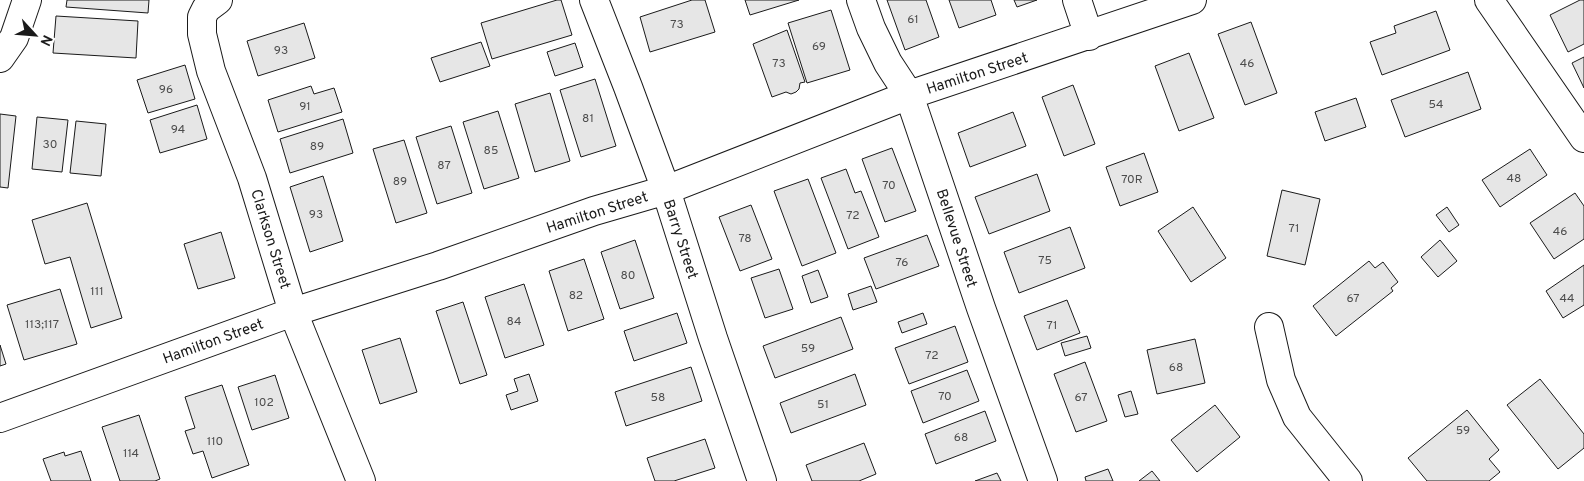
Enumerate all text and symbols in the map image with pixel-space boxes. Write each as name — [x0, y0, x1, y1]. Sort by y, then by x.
north arrow — [10, 10, 60, 60]
house number: 61 — [907, 12, 919, 28]
house number: 73 — [670, 17, 684, 33]
text: N — [35, 32, 55, 48]
house number: 69 — [812, 39, 826, 55]
house number: 93 — [274, 43, 288, 59]
street label: Hamilton Street — [924, 49, 1031, 100]
house number: 73 — [772, 56, 786, 72]
house number: 46 — [1240, 56, 1254, 72]
house number: 96 — [159, 82, 173, 98]
house number: 54 — [1428, 97, 1444, 113]
house number: 91 — [299, 99, 311, 115]
house number: 81 — [582, 111, 594, 127]
house number: 94 — [171, 122, 185, 138]
house number: 30 — [43, 137, 57, 153]
house number: 89 — [310, 139, 324, 155]
house number: 85 — [484, 143, 498, 159]
house number: 87 — [437, 158, 451, 174]
house number: 48 — [1507, 171, 1521, 187]
house number: 70R — [1121, 172, 1143, 188]
house number: 89 — [393, 174, 407, 190]
house number: 70 — [882, 178, 896, 194]
street label: Clarkson Street — [245, 187, 294, 292]
street label: Bellevue Street — [931, 187, 980, 290]
street label: Hamilton Street — [544, 188, 651, 239]
street label: Barry Street — [658, 197, 701, 282]
house number: 93 — [309, 207, 323, 223]
house number: 72 — [846, 208, 860, 224]
house number: 71 — [1289, 221, 1299, 237]
house number: 46 — [1553, 224, 1567, 240]
house number: 78 — [738, 231, 752, 247]
house number: 75 — [1038, 253, 1052, 269]
house number: 76 — [896, 255, 908, 271]
house number: 80 — [621, 268, 635, 284]
house number: 111 — [90, 284, 104, 300]
house number: 82 — [569, 288, 583, 304]
house number: 67 — [1346, 291, 1360, 307]
house number: 44 — [1560, 291, 1574, 307]
house number: 84 — [507, 314, 521, 330]
street label: Hamilton Street — [161, 315, 266, 369]
house number: 113;117 — [25, 317, 59, 333]
house number: 71 — [1047, 318, 1057, 334]
house number: 59 — [801, 341, 815, 357]
house number: 72 — [925, 348, 939, 364]
house number: 68 — [1169, 360, 1183, 376]
house number: 70 — [938, 389, 952, 405]
house number: 58 — [651, 390, 665, 406]
house number: 67 — [1074, 390, 1088, 406]
house number: 102 — [254, 395, 274, 411]
house number: 51 — [817, 397, 829, 413]
house number: 59 — [1456, 423, 1470, 439]
house number: 68 — [954, 430, 968, 446]
house number: 110 — [207, 434, 223, 450]
house number: 114 — [123, 446, 139, 462]

